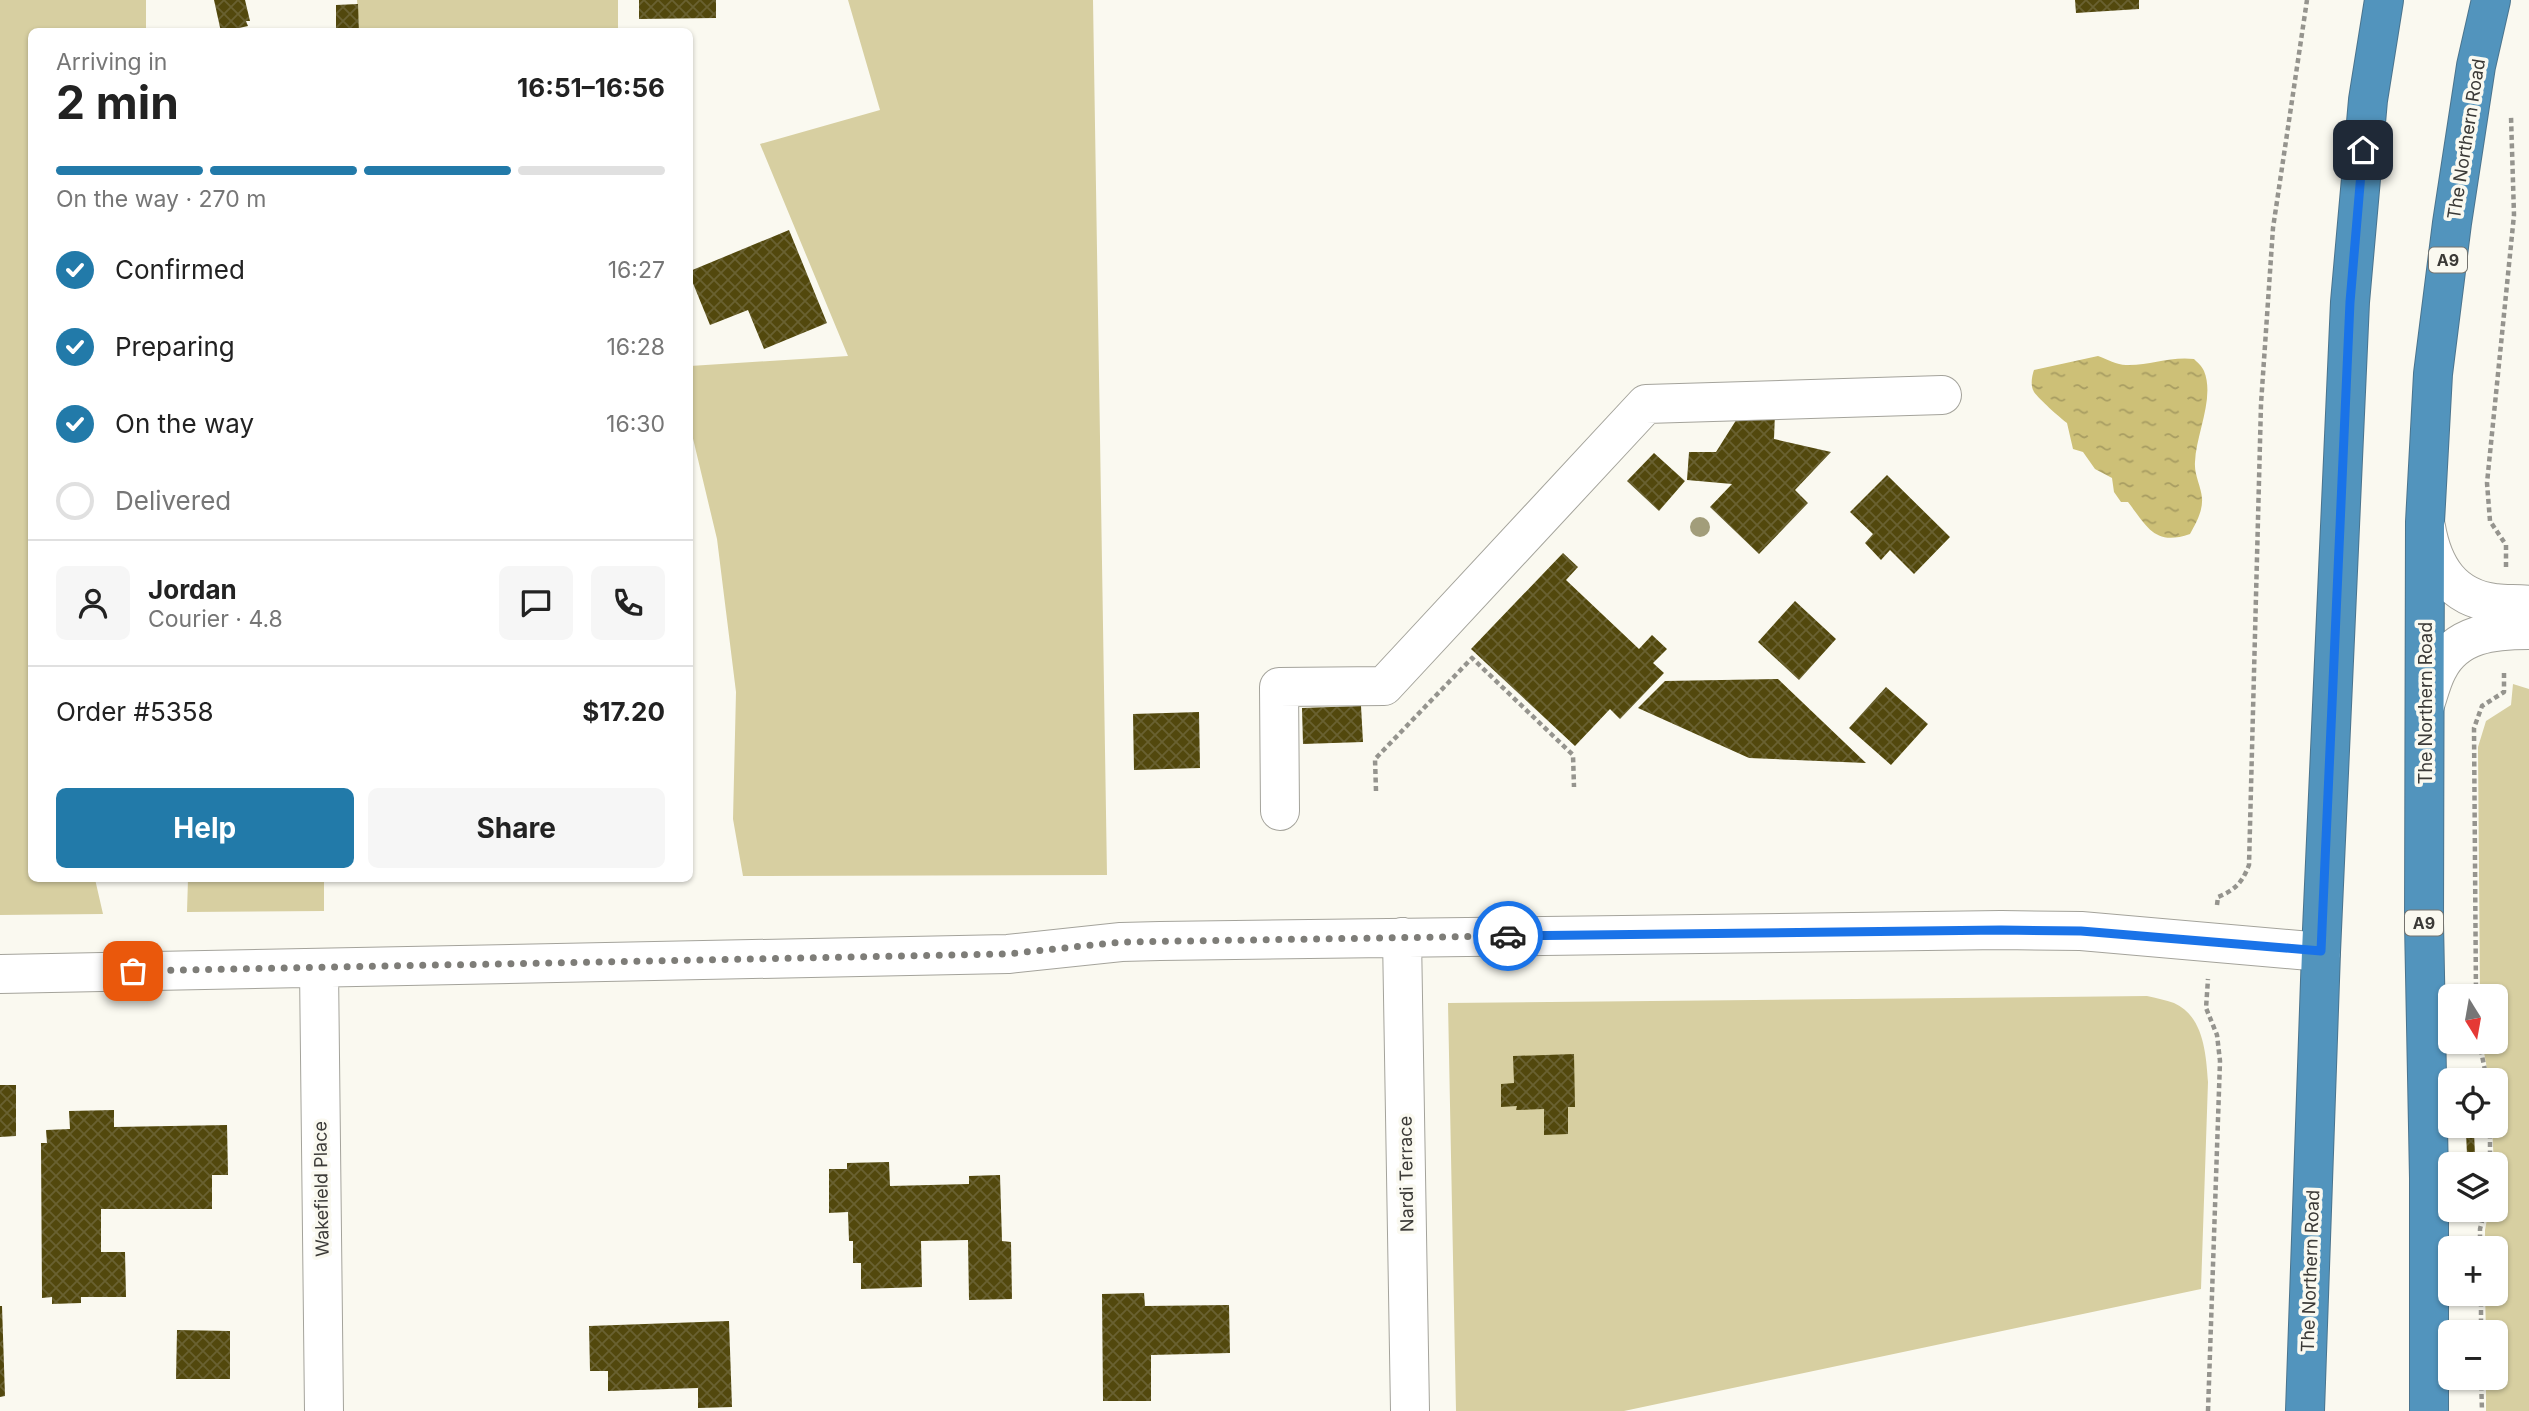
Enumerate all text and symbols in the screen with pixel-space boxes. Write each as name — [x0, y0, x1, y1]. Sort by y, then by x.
text: Arriving in — [56, 48, 167, 76]
street label: The Northern Road — [2443, 57, 2489, 221]
text: 16:51–16:56 — [517, 72, 665, 103]
text: 2 min — [56, 74, 179, 130]
pin — [2333, 120, 2393, 180]
icon: home — [2344, 131, 2382, 169]
text: On the way · 270 m — [56, 185, 266, 213]
road number: A9 — [2429, 248, 2467, 272]
icon: check — [56, 251, 94, 289]
text: Confirmed — [115, 254, 245, 285]
text: 16:27 — [608, 256, 665, 284]
icon: check — [56, 328, 94, 366]
text: Preparing — [115, 331, 235, 362]
text: 16:28 — [607, 333, 665, 361]
icon: check — [56, 405, 94, 443]
text: On the way — [115, 408, 254, 439]
text: 16:30 — [606, 410, 665, 438]
text: Delivered — [115, 485, 231, 516]
button: person — [56, 566, 130, 640]
button: chat — [499, 566, 573, 640]
button: phone — [591, 566, 665, 640]
text: Jordan — [148, 574, 237, 605]
text: Courier · 4.8 — [148, 605, 283, 633]
street label: The Northern Road — [2415, 622, 2436, 784]
text: Order #5358 — [56, 696, 214, 727]
text: $17.20 — [582, 696, 665, 727]
button: Help — [56, 788, 354, 868]
button: Share — [368, 788, 665, 868]
courier — [1473, 901, 1543, 971]
road number: A9 — [2405, 911, 2443, 936]
icon: car — [1489, 917, 1527, 955]
pin — [103, 941, 163, 1001]
icon: bag — [114, 952, 152, 990]
north arrow — [2438, 984, 2508, 1054]
map controls — [2438, 984, 2508, 1390]
button: locate — [2438, 1068, 2508, 1138]
street label: Nardi Terrace — [1394, 1116, 1418, 1232]
street label: Wakefield Place — [309, 1121, 333, 1257]
button: layers — [2438, 1152, 2508, 1222]
street label: The Northern Road — [2297, 1189, 2323, 1353]
button: + — [2438, 1236, 2508, 1306]
button: − — [2438, 1320, 2508, 1390]

